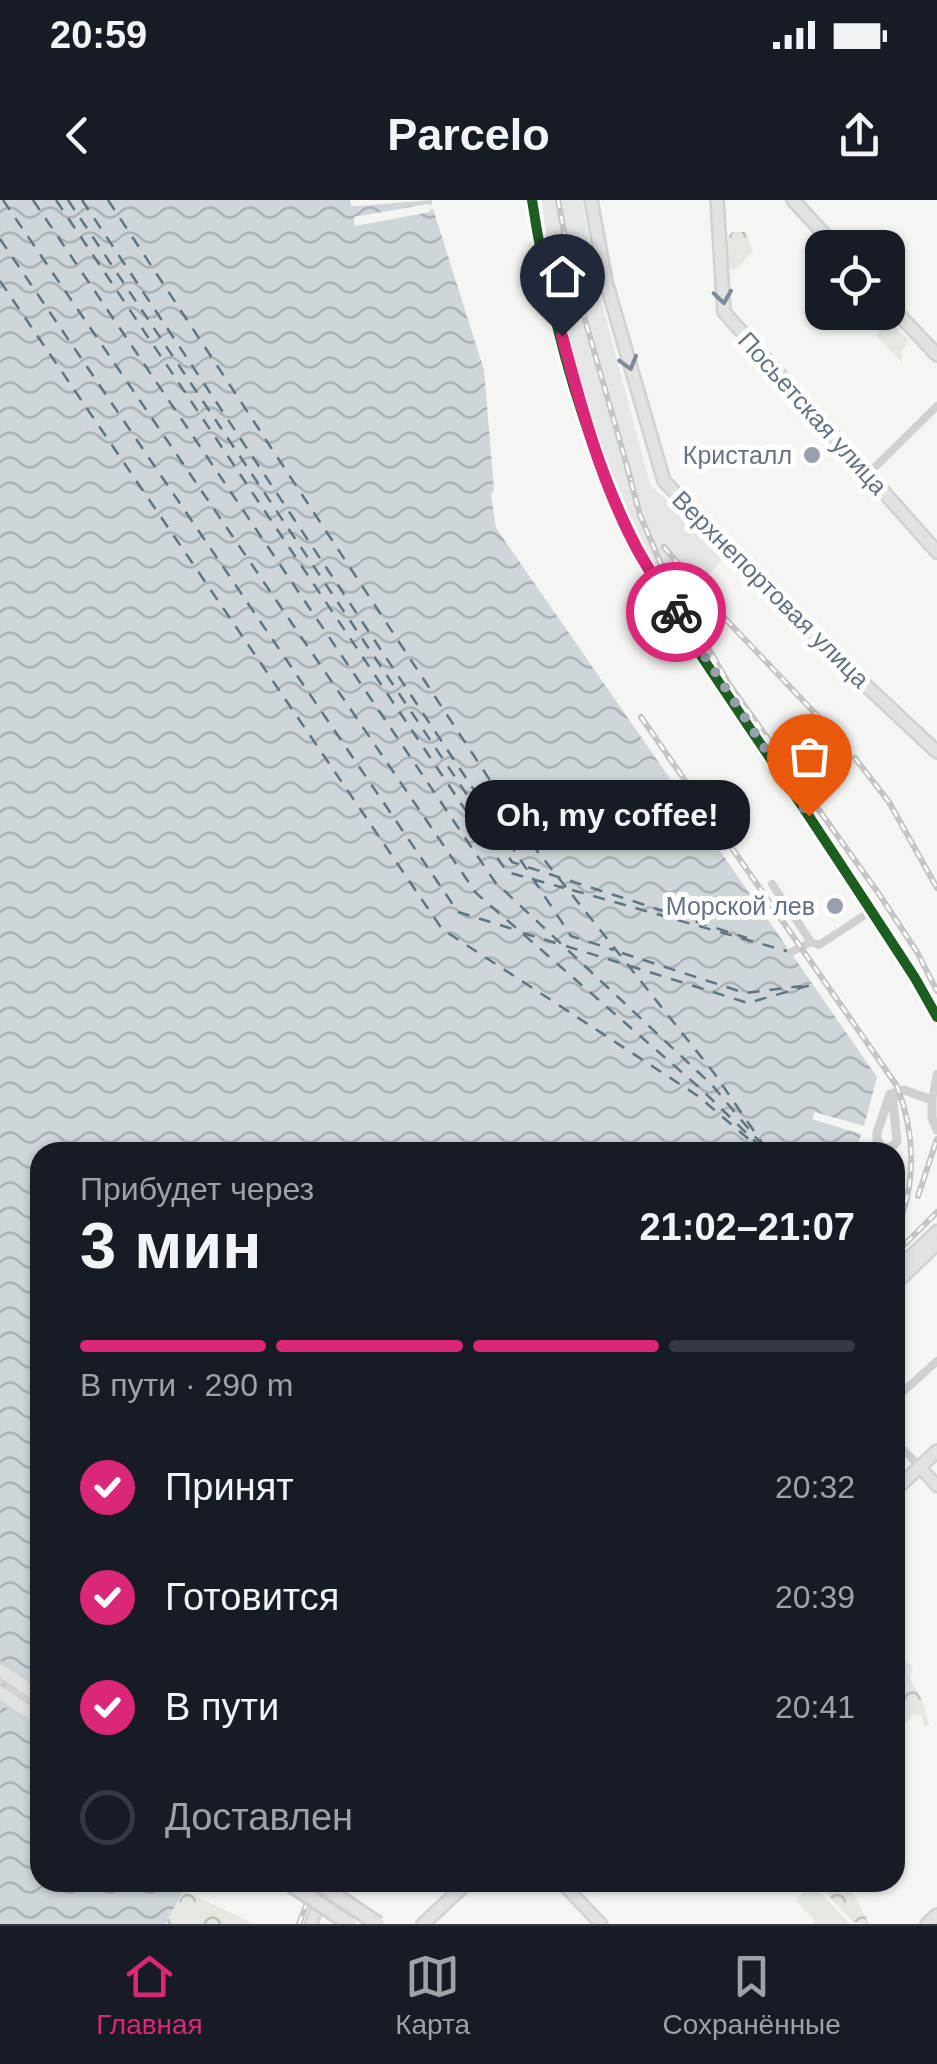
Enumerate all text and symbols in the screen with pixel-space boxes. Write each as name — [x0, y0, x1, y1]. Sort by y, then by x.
text: 20:59 — [50, 14, 147, 56]
icon: back — [50, 108, 105, 163]
icon: share — [832, 108, 887, 163]
text: Parcelo — [387, 109, 550, 160]
map controls — [805, 230, 905, 330]
button: locate — [805, 230, 905, 330]
pin — [520, 234, 605, 337]
icon: home — [535, 249, 590, 304]
one-way arrow — [712, 289, 733, 305]
street label: Посьетская улица — [733, 326, 893, 500]
one-way arrow — [617, 354, 638, 371]
place label: Кристалл — [683, 441, 792, 469]
marker: Кристалл — [801, 444, 823, 466]
street label: Верхнепортовая улица — [667, 485, 875, 693]
courier — [626, 562, 726, 662]
icon: bike — [649, 585, 704, 640]
pin — [767, 714, 852, 817]
icon: bag — [782, 729, 837, 784]
callout: Oh, my coffee! — [464, 781, 749, 851]
text: Oh, my coffee! — [496, 797, 719, 833]
place label: Морской лев — [666, 892, 815, 920]
marker: Морской лев — [824, 895, 846, 917]
text: Прибудет через — [80, 1171, 314, 1207]
text: 21:02–21:07 — [639, 1206, 855, 1248]
text: 3 мин — [80, 1209, 262, 1282]
text: В пути · 290 m — [80, 1367, 293, 1403]
icon: check — [80, 1460, 135, 1515]
text: Принят — [165, 1466, 294, 1508]
text: 20:32 — [775, 1469, 855, 1505]
icon: check — [80, 1570, 135, 1625]
text: Готовится — [165, 1576, 339, 1618]
text: 20:39 — [775, 1579, 855, 1615]
icon: check — [80, 1680, 135, 1735]
text: В пути — [165, 1686, 279, 1728]
text: 20:41 — [775, 1689, 855, 1725]
text: Доставлен — [165, 1796, 353, 1838]
tab: Главная — [96, 1949, 203, 2041]
tab: Карта — [395, 1949, 470, 2041]
tab: Сохранённые — [663, 1949, 841, 2041]

